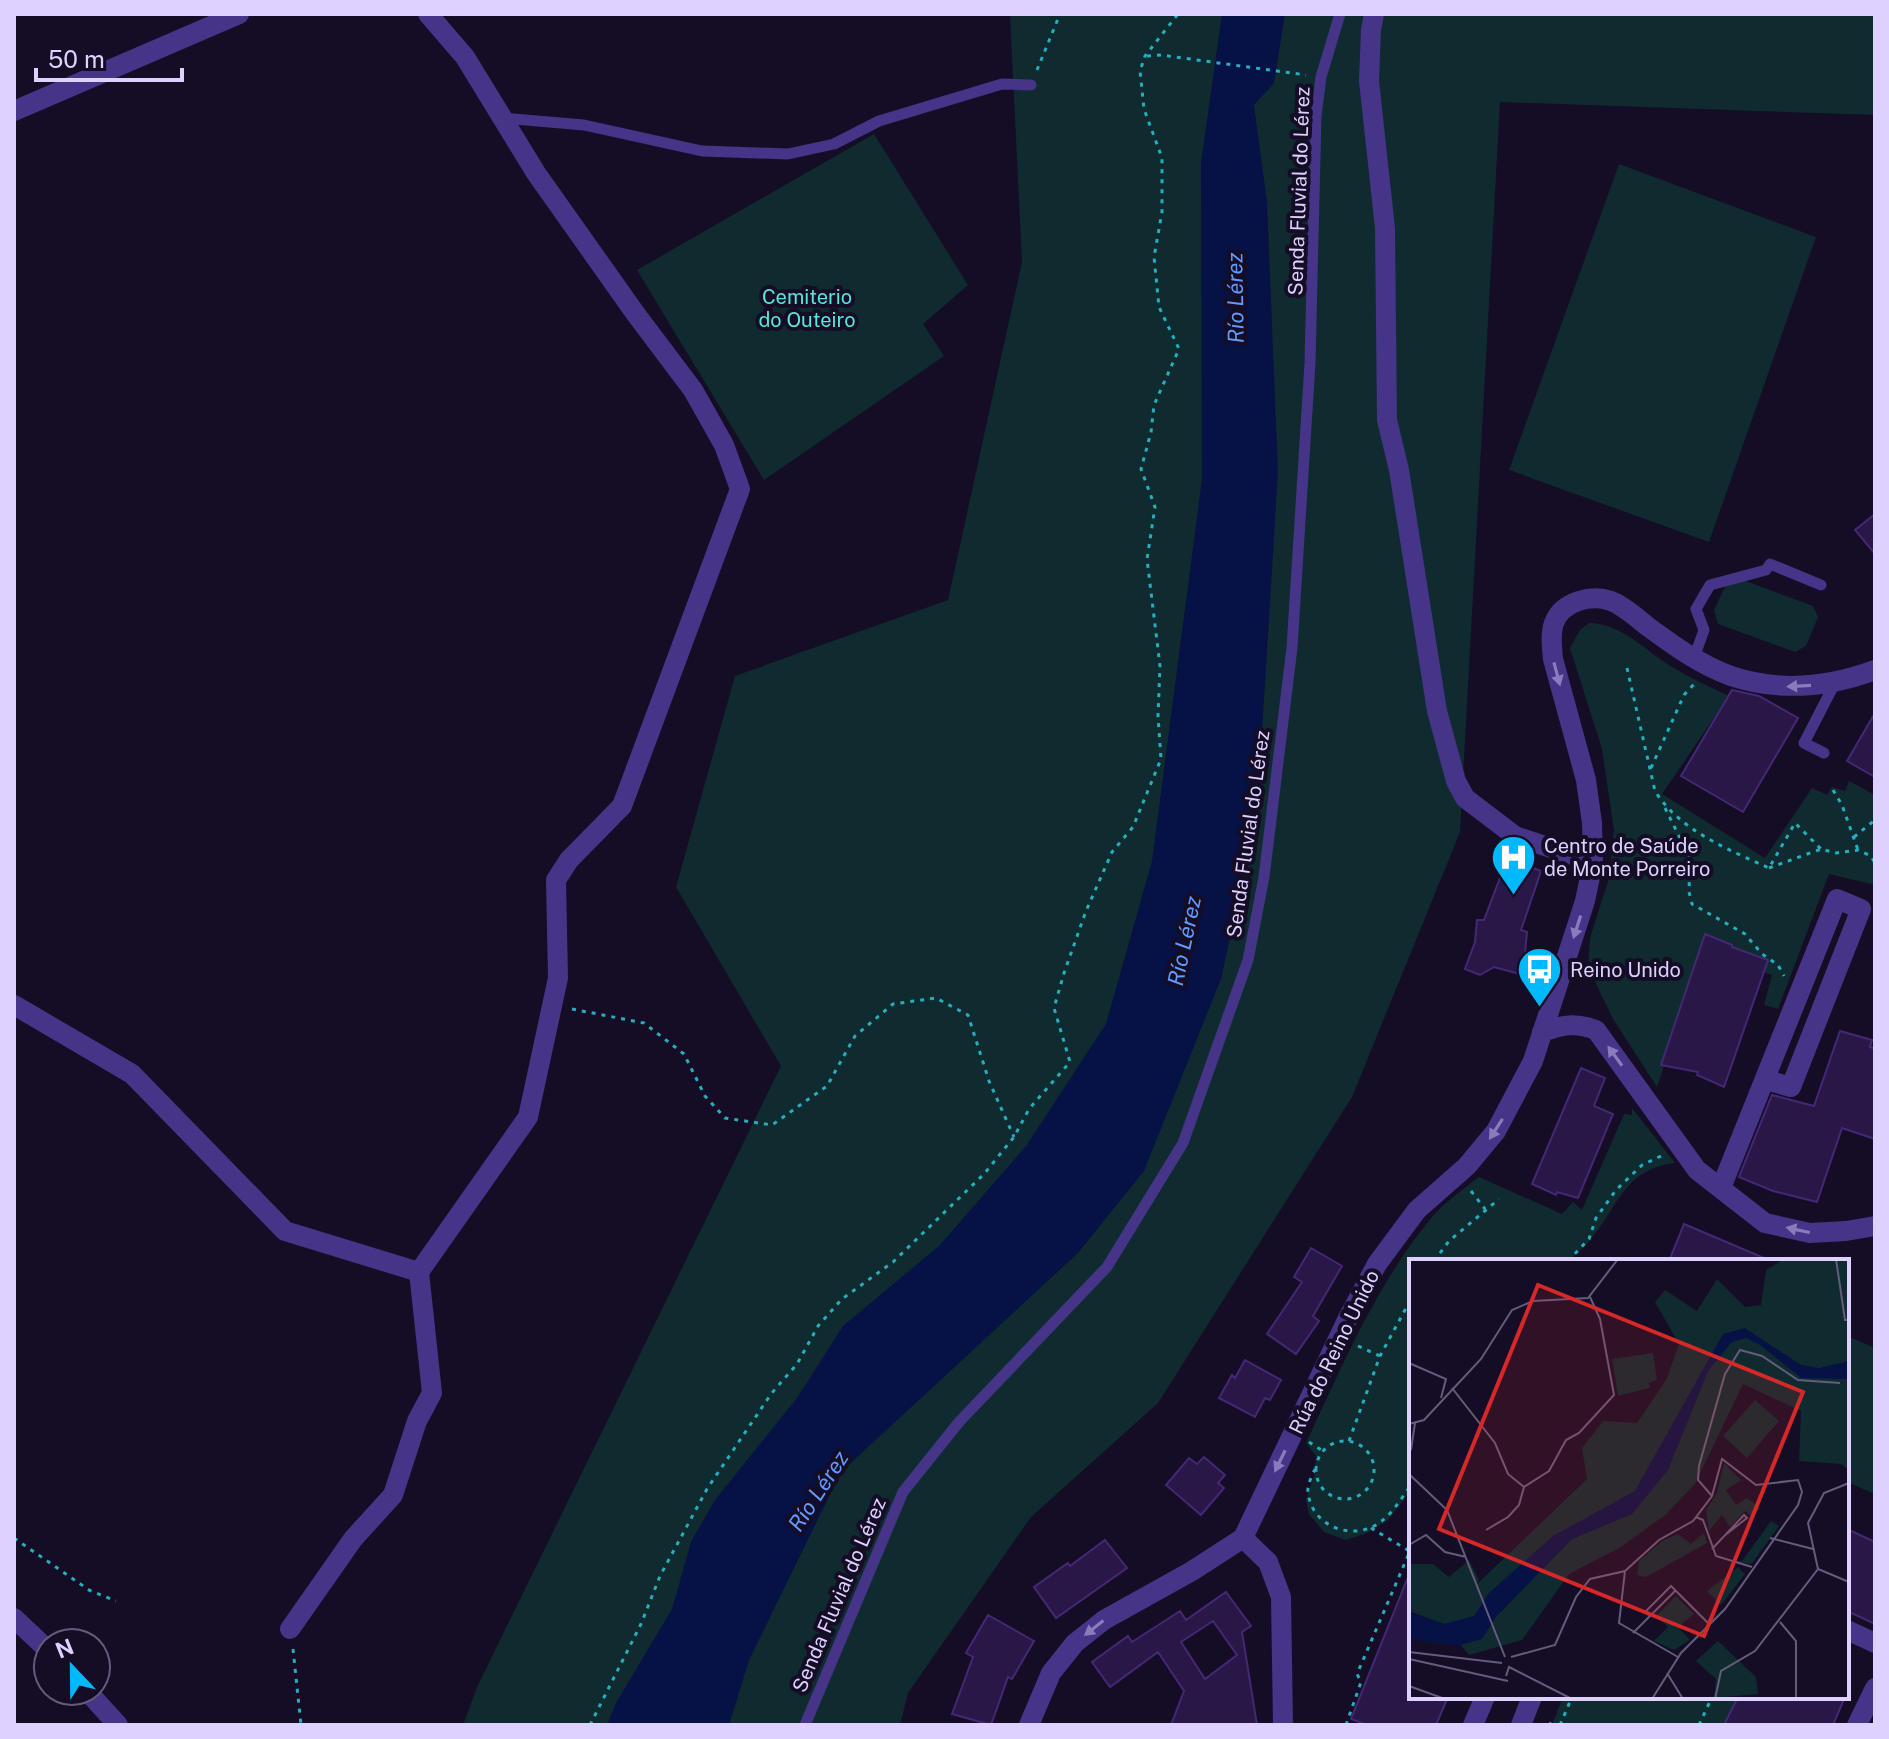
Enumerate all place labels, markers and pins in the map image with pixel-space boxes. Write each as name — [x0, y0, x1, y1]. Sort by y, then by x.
hospital icon: Centro de Saúde de Monte Porreiro — [1489, 833, 1537, 896]
place label: Centro de Saúde de Monte Porreiro — [1544, 834, 1710, 881]
bus stop icon: Reino Unido — [1515, 946, 1563, 1009]
place label: Reino Unido — [1570, 958, 1681, 982]

